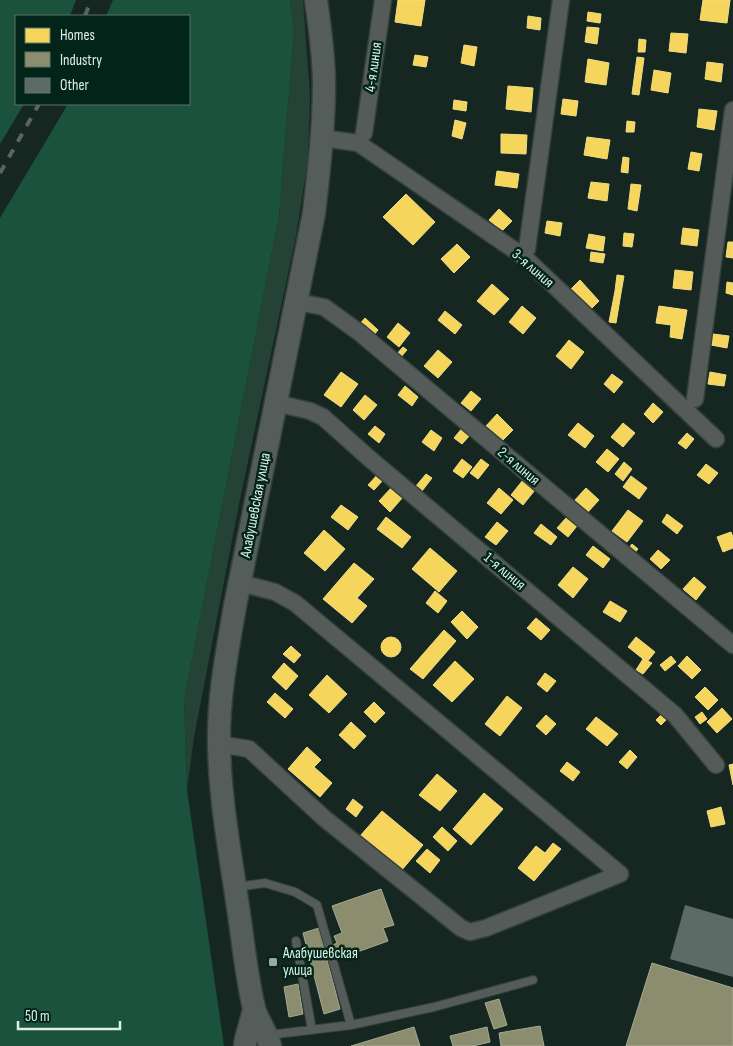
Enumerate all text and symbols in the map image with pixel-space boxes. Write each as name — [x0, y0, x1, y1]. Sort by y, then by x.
legend — [15, 15, 190, 105]
text: Homes — [60, 26, 95, 45]
street label: 4-я линия — [361, 41, 386, 93]
text: Industry — [60, 51, 102, 70]
text: Other — [60, 76, 89, 95]
street label: 3-я линия — [508, 245, 558, 292]
street label: 2-я линия — [493, 443, 544, 490]
street label: Алабушевская улица — [236, 451, 275, 560]
street label: 1-я линия — [480, 548, 530, 594]
place label: Алабушевская улица — [282, 944, 358, 980]
marker: Алабушевская улица — [267, 956, 279, 968]
scale bar — [18, 998, 120, 1030]
text: 50 m — [25, 1007, 50, 1026]

